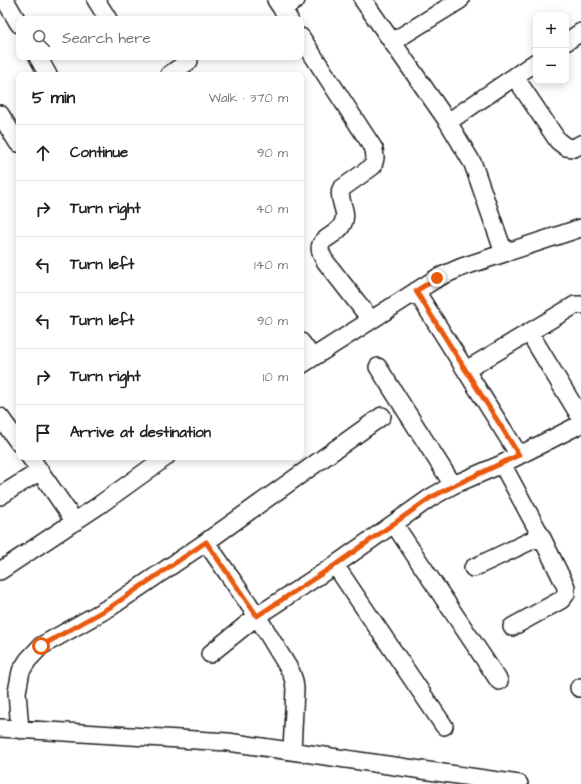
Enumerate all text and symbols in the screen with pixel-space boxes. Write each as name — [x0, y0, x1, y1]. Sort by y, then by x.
map controls — [533, 12, 569, 84]
button: + — [533, 12, 569, 48]
search box — [16, 16, 304, 60]
icon: search — [30, 27, 52, 49]
text: Search here — [62, 28, 151, 49]
button: − — [533, 48, 569, 84]
text: 5 min — [32, 86, 75, 110]
text: Walk · 370 m — [209, 89, 288, 107]
icon: ahead — [32, 142, 54, 164]
text: Continue — [70, 142, 128, 163]
text: 90 m — [257, 144, 288, 162]
icon: right — [32, 198, 54, 220]
text: Turn right — [70, 198, 141, 219]
text: 40 m — [256, 200, 288, 218]
icon: left — [32, 254, 54, 276]
text: Turn left — [70, 254, 134, 275]
text: 140 m — [254, 256, 288, 274]
route end — [428, 269, 446, 287]
icon: left — [32, 310, 54, 332]
text: Turn left — [70, 310, 134, 331]
text: 90 m — [257, 312, 288, 330]
icon: right — [32, 366, 54, 388]
text: Turn right — [70, 366, 141, 387]
text: 10 m — [263, 368, 288, 386]
icon: arrive — [32, 422, 54, 444]
text: Arrive at destination — [70, 422, 211, 443]
route start — [32, 637, 50, 655]

